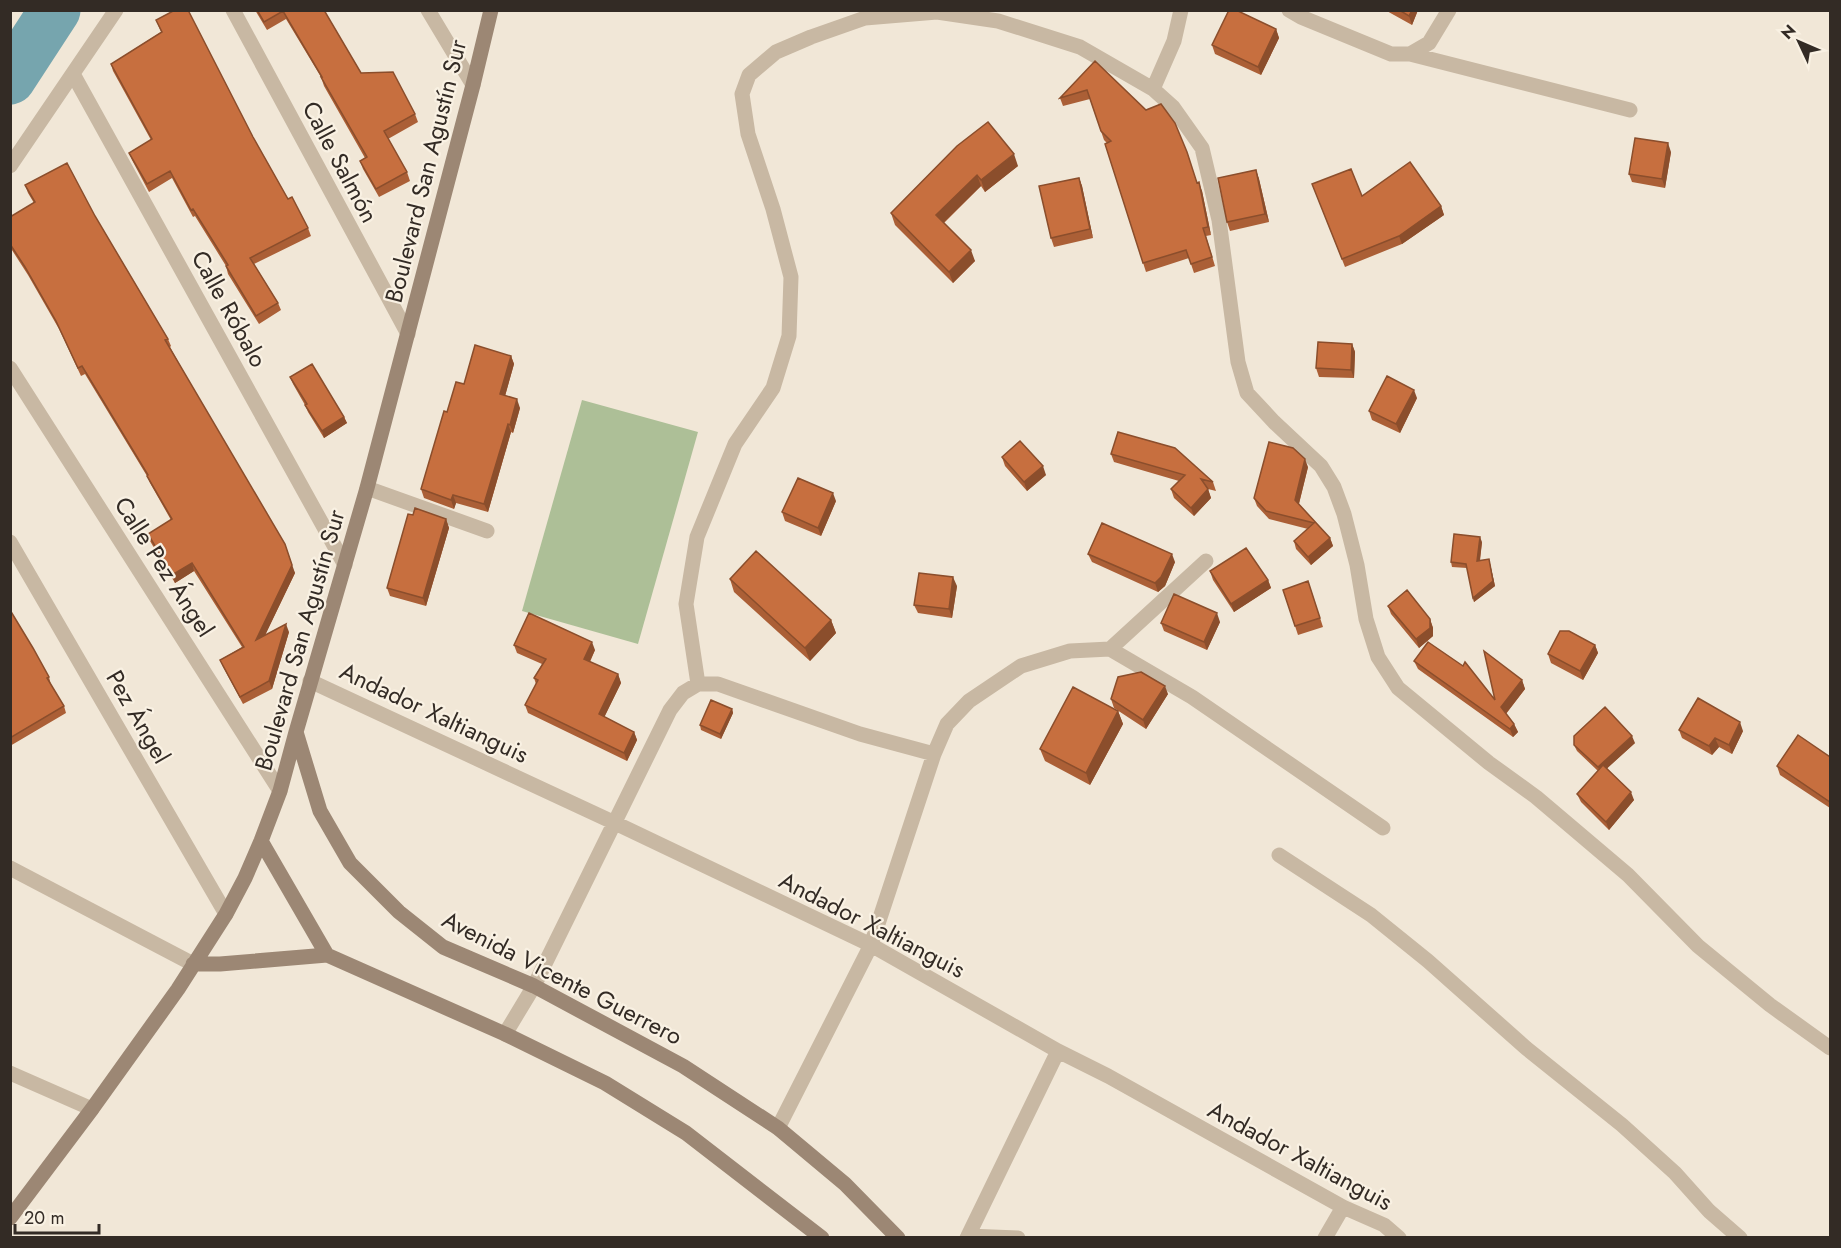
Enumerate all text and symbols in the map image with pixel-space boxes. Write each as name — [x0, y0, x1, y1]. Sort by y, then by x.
north arrow — [1769, 12, 1829, 72]
text: N — [1776, 19, 1801, 44]
street label: Boulevard San Agustín Sur — [376, 35, 475, 306]
street label: Calle Salmón — [294, 95, 387, 229]
street label: Calle Róbalo — [183, 244, 276, 374]
street label: Calle Pez Ángel — [106, 490, 223, 644]
street label: Boulevard San Agustín Sur — [245, 505, 354, 774]
street label: Andador Xaltianguis — [334, 653, 534, 772]
street label: Pez Ángel — [98, 664, 179, 770]
street label: Andador Xaltianguis — [773, 863, 971, 987]
street label: Avenida Vicente Guerrero — [436, 902, 688, 1053]
street label: Andador Xaltianguis — [1202, 1092, 1399, 1219]
scale bar — [15, 1197, 99, 1235]
text: 20 m — [24, 1205, 64, 1231]

